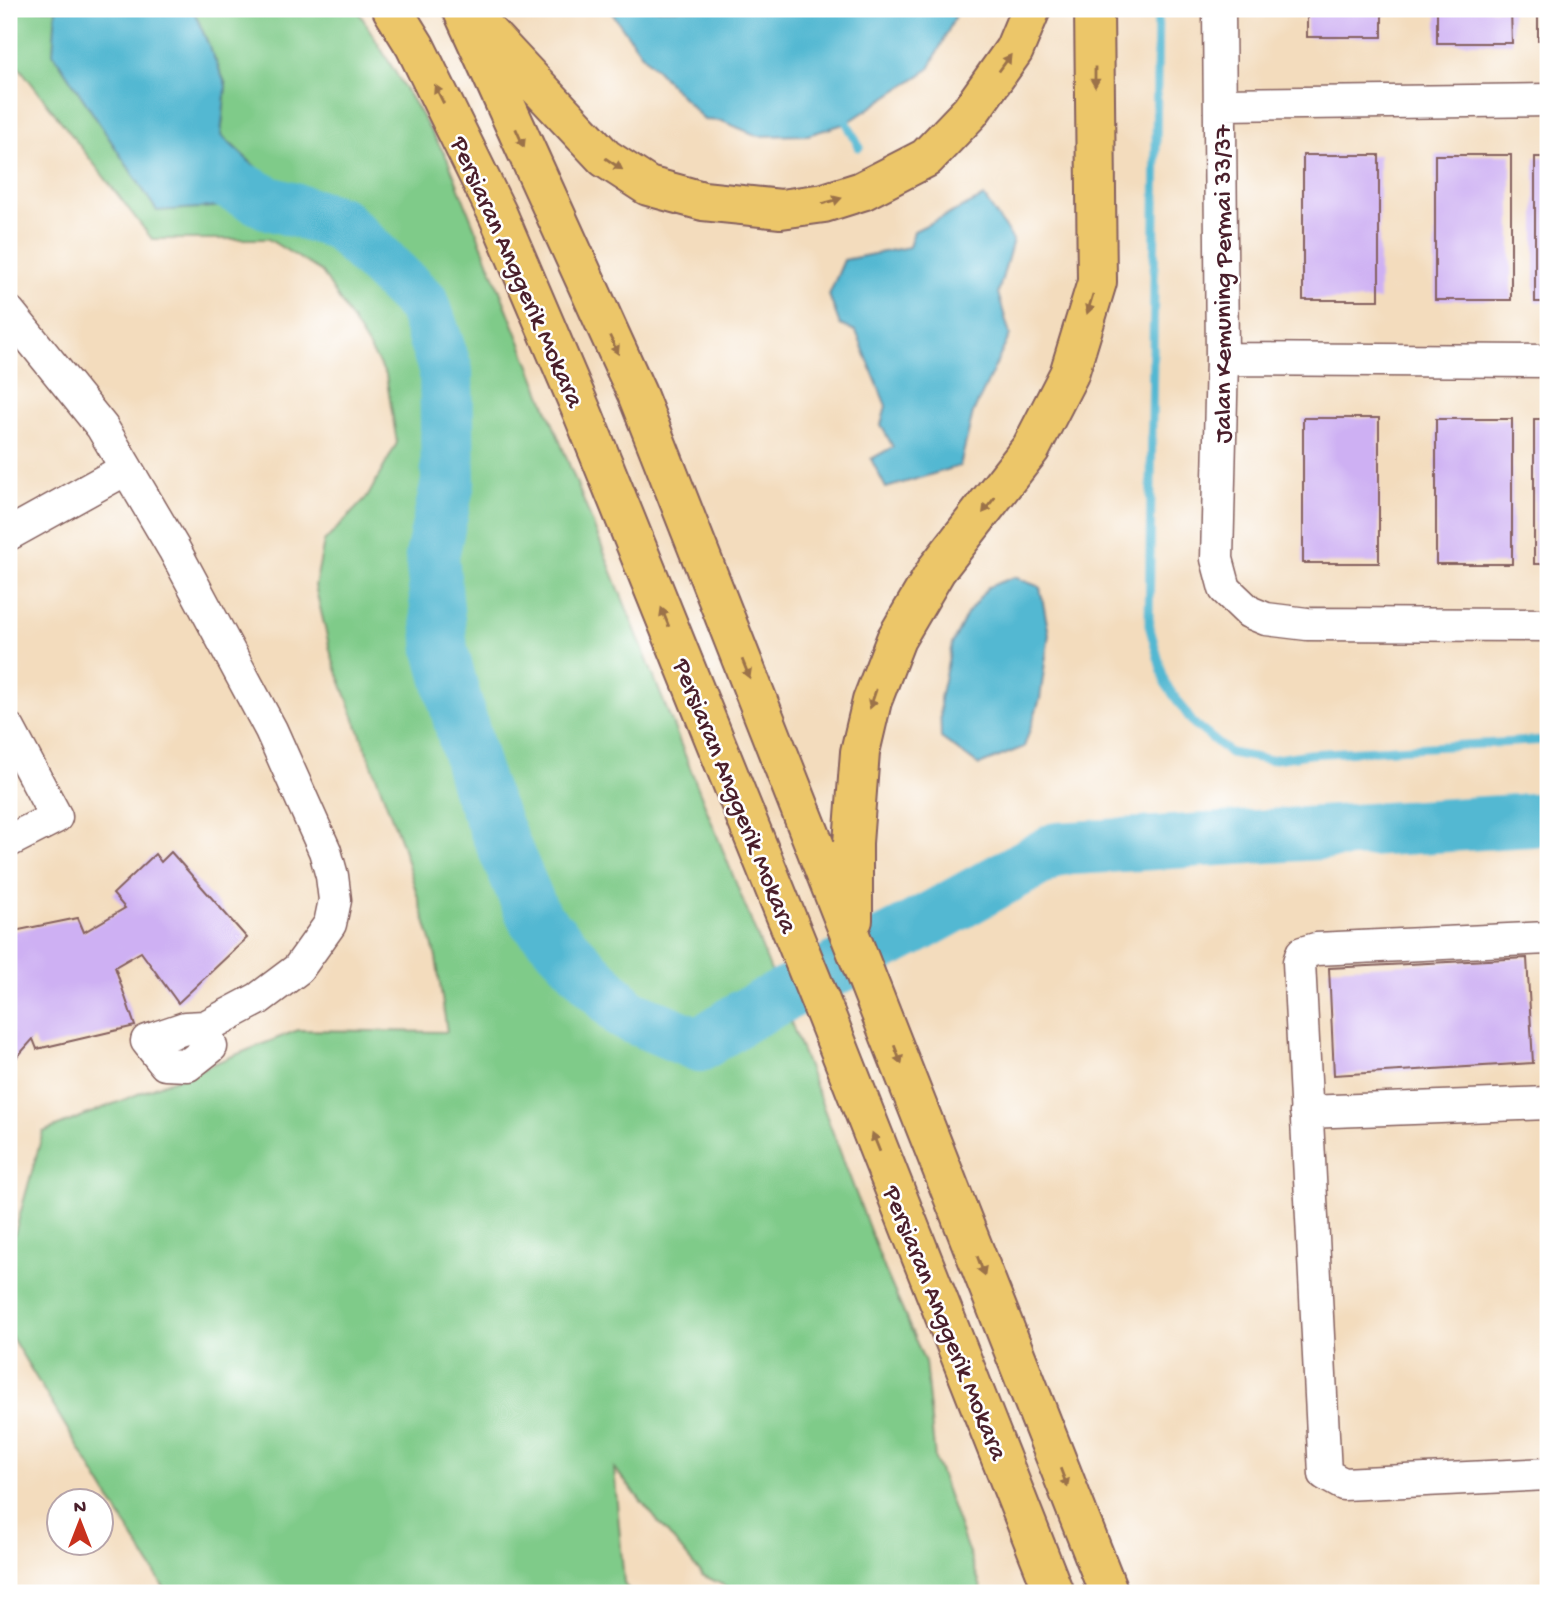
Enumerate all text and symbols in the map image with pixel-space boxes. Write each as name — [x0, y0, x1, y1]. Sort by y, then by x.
one-way arrow — [998, 54, 1012, 72]
one-way arrow — [1089, 66, 1101, 88]
one-way arrow — [433, 84, 444, 104]
street label: Jalan Kemuning Permai 33/37 — [1210, 123, 1241, 443]
one-way arrow — [515, 128, 526, 149]
street label: Persiaran Anggerik Mokara — [441, 132, 589, 415]
one-way arrow — [604, 157, 624, 170]
one-way arrow — [822, 195, 843, 205]
one-way arrow — [1085, 293, 1095, 314]
one-way arrow — [608, 335, 620, 355]
one-way arrow — [981, 495, 996, 513]
one-way arrow — [659, 607, 671, 627]
street label: Persiaran Anggerik Mokara — [663, 654, 803, 940]
one-way arrow — [741, 659, 752, 680]
one-way arrow — [868, 688, 878, 709]
one-way arrow — [893, 1044, 904, 1065]
one-way arrow — [870, 1132, 881, 1153]
street label: Persiaran Anggerik Mokara — [873, 1181, 1013, 1467]
one-way arrow — [976, 1256, 987, 1277]
one-way arrow — [1058, 1468, 1069, 1489]
north arrow — [46, 1486, 116, 1556]
text: N — [74, 1497, 86, 1520]

